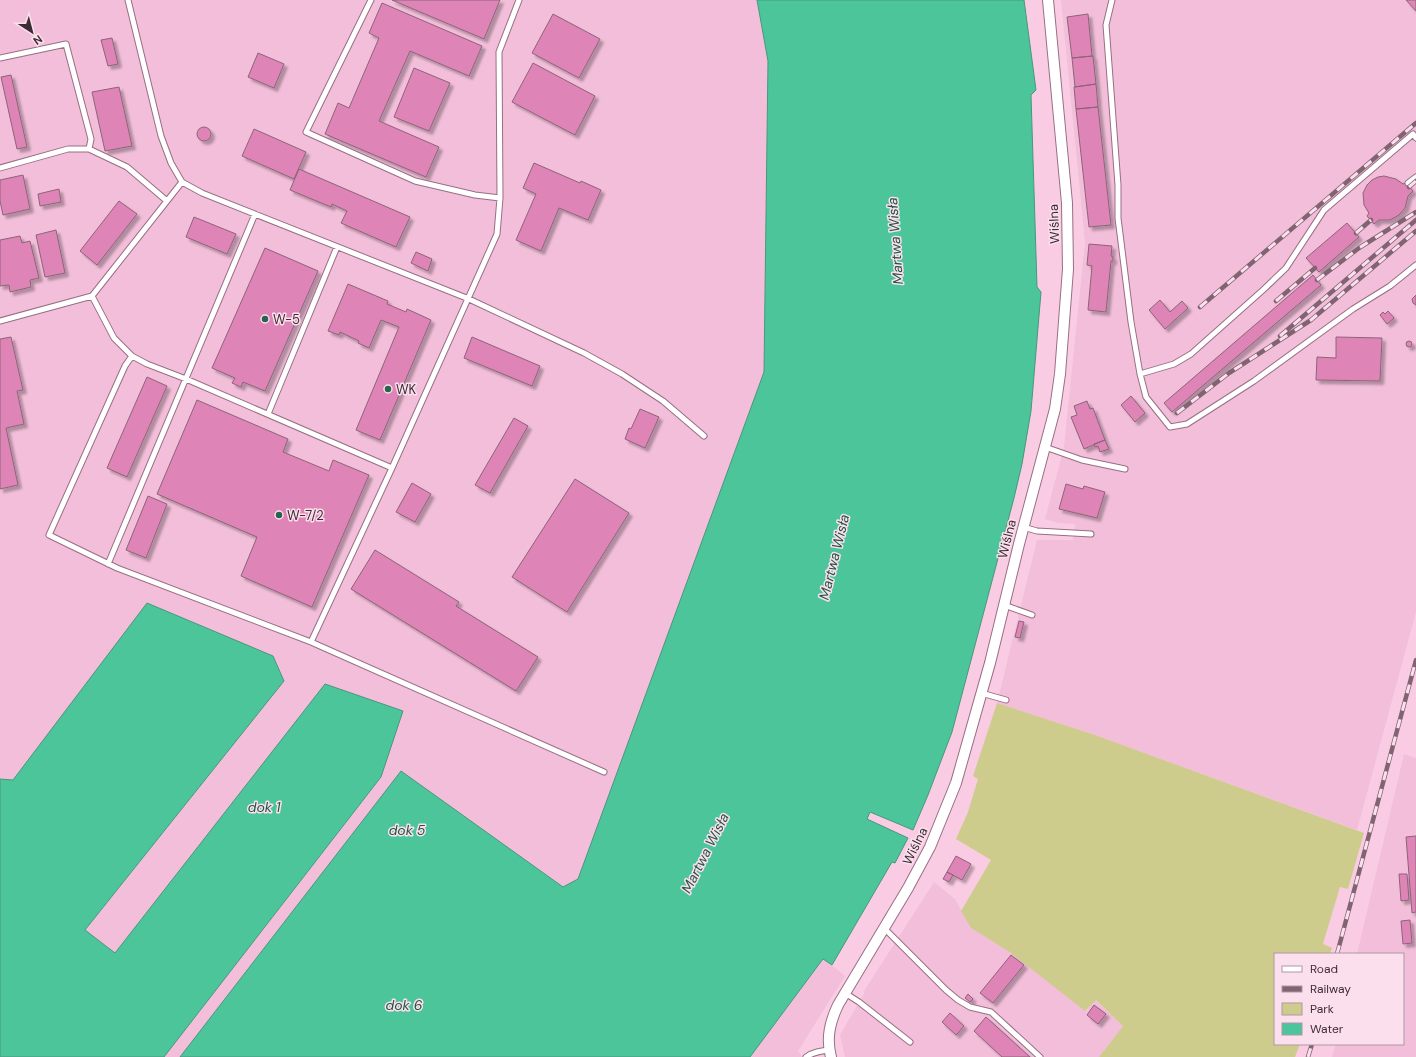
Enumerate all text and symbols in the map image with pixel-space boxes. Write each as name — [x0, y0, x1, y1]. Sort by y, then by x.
north arrow — [12, 12, 52, 52]
text: N — [31, 32, 45, 48]
water label: Martwa Wisła — [883, 196, 907, 285]
street label: Wiślna — [1045, 204, 1063, 244]
place label: W-5 — [273, 311, 300, 328]
marker: W-5 — [260, 314, 270, 324]
place label: WK — [396, 381, 417, 398]
marker: WK — [383, 384, 393, 394]
place label: W-7/2 — [287, 507, 324, 524]
marker: W-7/2 — [274, 510, 284, 520]
water label: Martwa Wisła — [815, 512, 853, 602]
street label: Wiślna — [994, 518, 1020, 560]
water label: dok 1 — [248, 798, 281, 816]
water label: Martwa Wisła — [677, 810, 733, 896]
water label: dok 5 — [389, 821, 426, 839]
street label: Wiślna — [899, 824, 931, 868]
legend — [1274, 953, 1404, 1045]
text: Road — [1310, 961, 1338, 977]
text: Railway — [1310, 981, 1351, 997]
water label: dok 6 — [386, 996, 423, 1014]
text: Park — [1310, 1001, 1334, 1017]
text: Water — [1310, 1021, 1344, 1037]

